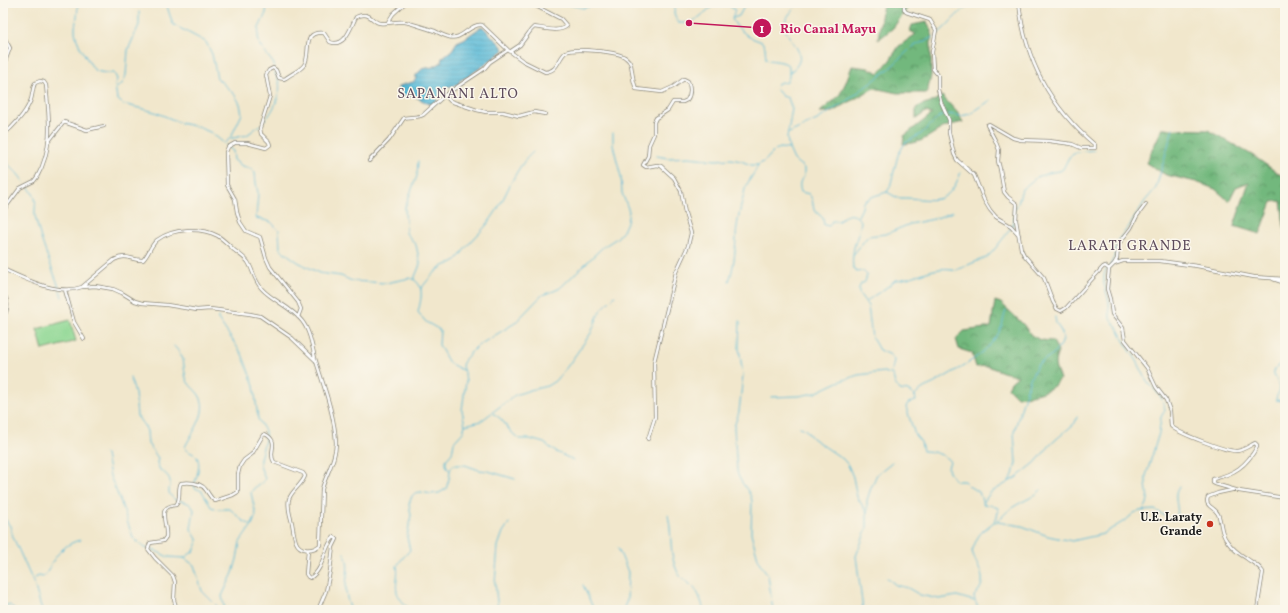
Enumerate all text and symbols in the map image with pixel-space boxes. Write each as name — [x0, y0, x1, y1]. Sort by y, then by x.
callout: Rio Canal Mayu — [752, 16, 884, 41]
text: Rio Canal Mayu — [780, 21, 876, 39]
text: 1 — [760, 22, 765, 38]
district label: SAPANANI ALTO — [397, 85, 519, 104]
district label: LARATI GRANDE — [1068, 237, 1192, 256]
place label: U.E. Laraty Grande — [1140, 510, 1202, 540]
marker: U.E. Laraty Grande — [1205, 519, 1215, 529]

